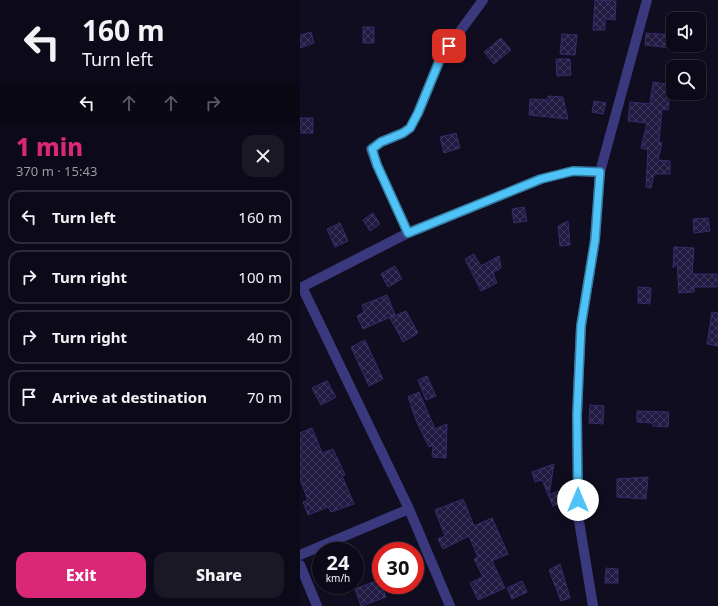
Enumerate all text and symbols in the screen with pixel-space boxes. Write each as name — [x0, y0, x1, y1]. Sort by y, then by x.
text: 160 m — [82, 11, 165, 49]
map controls — [666, 12, 706, 100]
button: sound — [666, 12, 706, 52]
icon: left — [16, 16, 68, 68]
pin — [432, 29, 466, 63]
icon: arrive — [438, 35, 460, 57]
text: Turn left — [82, 47, 153, 71]
button: search — [666, 60, 706, 100]
icon: left — [76, 92, 98, 114]
icon: ahead — [118, 92, 140, 114]
icon: ahead — [160, 92, 182, 114]
icon: right — [202, 92, 224, 114]
text: 1 min — [16, 130, 83, 163]
button: close — [242, 135, 284, 177]
text: 370 m · 15:43 — [16, 162, 97, 180]
icon: left — [18, 206, 40, 228]
text: Turn left — [52, 207, 116, 227]
text: 160 m — [238, 207, 282, 227]
icon: right — [18, 266, 40, 288]
text: Turn right — [52, 267, 127, 287]
text: 100 m — [238, 267, 282, 287]
icon: right — [18, 326, 40, 348]
text: Turn right — [52, 327, 127, 347]
text: 40 m — [247, 327, 282, 347]
icon: arrive — [18, 386, 40, 408]
text: Arrive at destination — [52, 387, 207, 407]
text: 70 m — [247, 387, 282, 407]
position arrow — [557, 479, 599, 521]
speed limit sign: 30 — [372, 542, 424, 594]
text: 24 — [327, 549, 349, 576]
button: Exit — [16, 552, 146, 598]
button: Share — [154, 552, 284, 598]
text: km/h — [326, 571, 350, 585]

